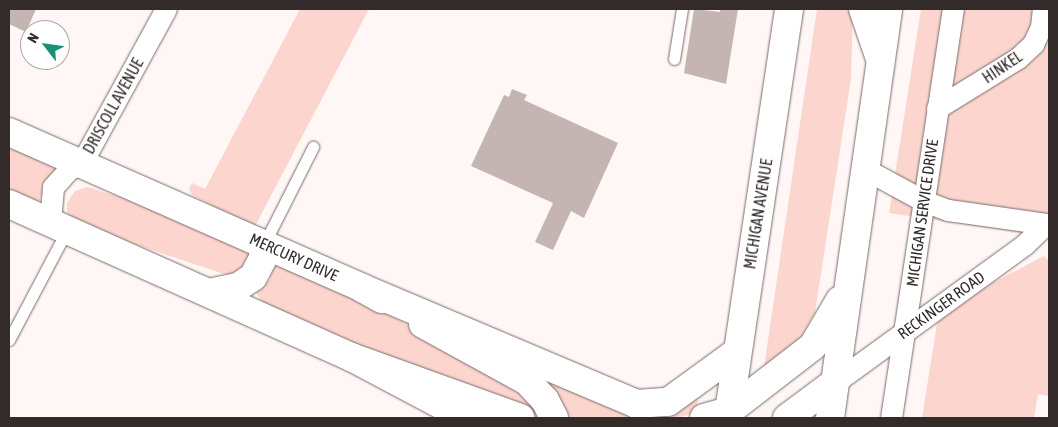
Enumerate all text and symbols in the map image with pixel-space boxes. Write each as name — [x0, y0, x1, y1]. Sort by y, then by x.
north arrow — [20, 20, 70, 70]
text: N — [24, 30, 42, 46]
street label: HINKEL — [979, 47, 1025, 87]
street label: DRISCOLL AVENUE — [79, 55, 147, 157]
street label: MICHIGAN SERVICE DRIVE — [902, 138, 942, 288]
street label: MICHIGAN AVENUE — [740, 158, 776, 270]
street label: MERCURY DRIVE — [247, 229, 341, 285]
street label: RECKINGER ROAD — [894, 267, 988, 343]

